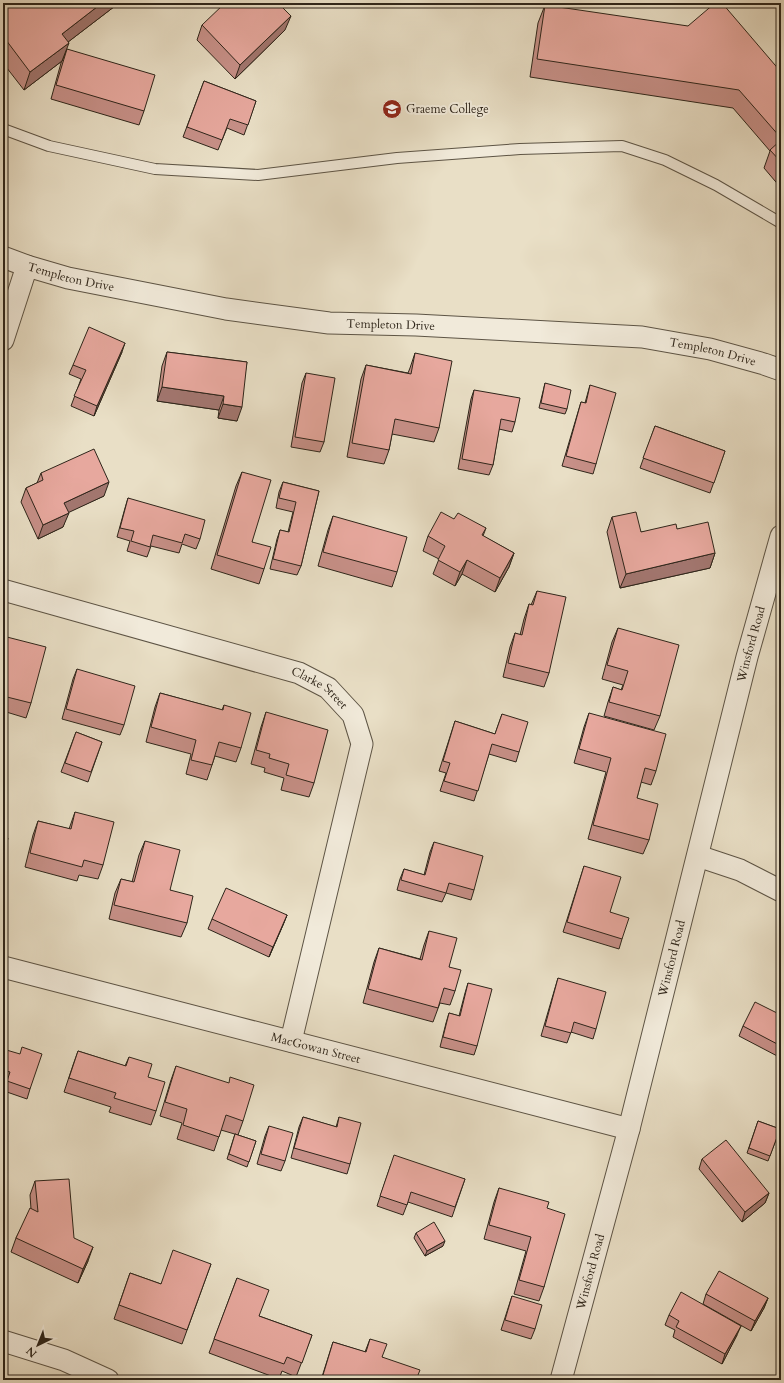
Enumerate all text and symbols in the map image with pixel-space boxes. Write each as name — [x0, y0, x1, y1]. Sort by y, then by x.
school or university icon: Graeme College — [381, 98, 403, 120]
place label: Graeme College — [406, 101, 489, 117]
street label: Templeton Drive — [26, 259, 116, 295]
street label: Templeton Drive — [346, 315, 435, 334]
street label: Templeton Drive — [668, 334, 758, 369]
street label: Winsford Road — [733, 604, 769, 685]
street label: Clarke Street — [290, 663, 352, 713]
street label: Winsford Road — [654, 918, 689, 999]
street label: MacGowan Street — [269, 1029, 362, 1067]
street label: Winsford Road — [572, 1232, 608, 1313]
north arrow — [18, 1325, 58, 1365]
text: N — [23, 1343, 40, 1361]

